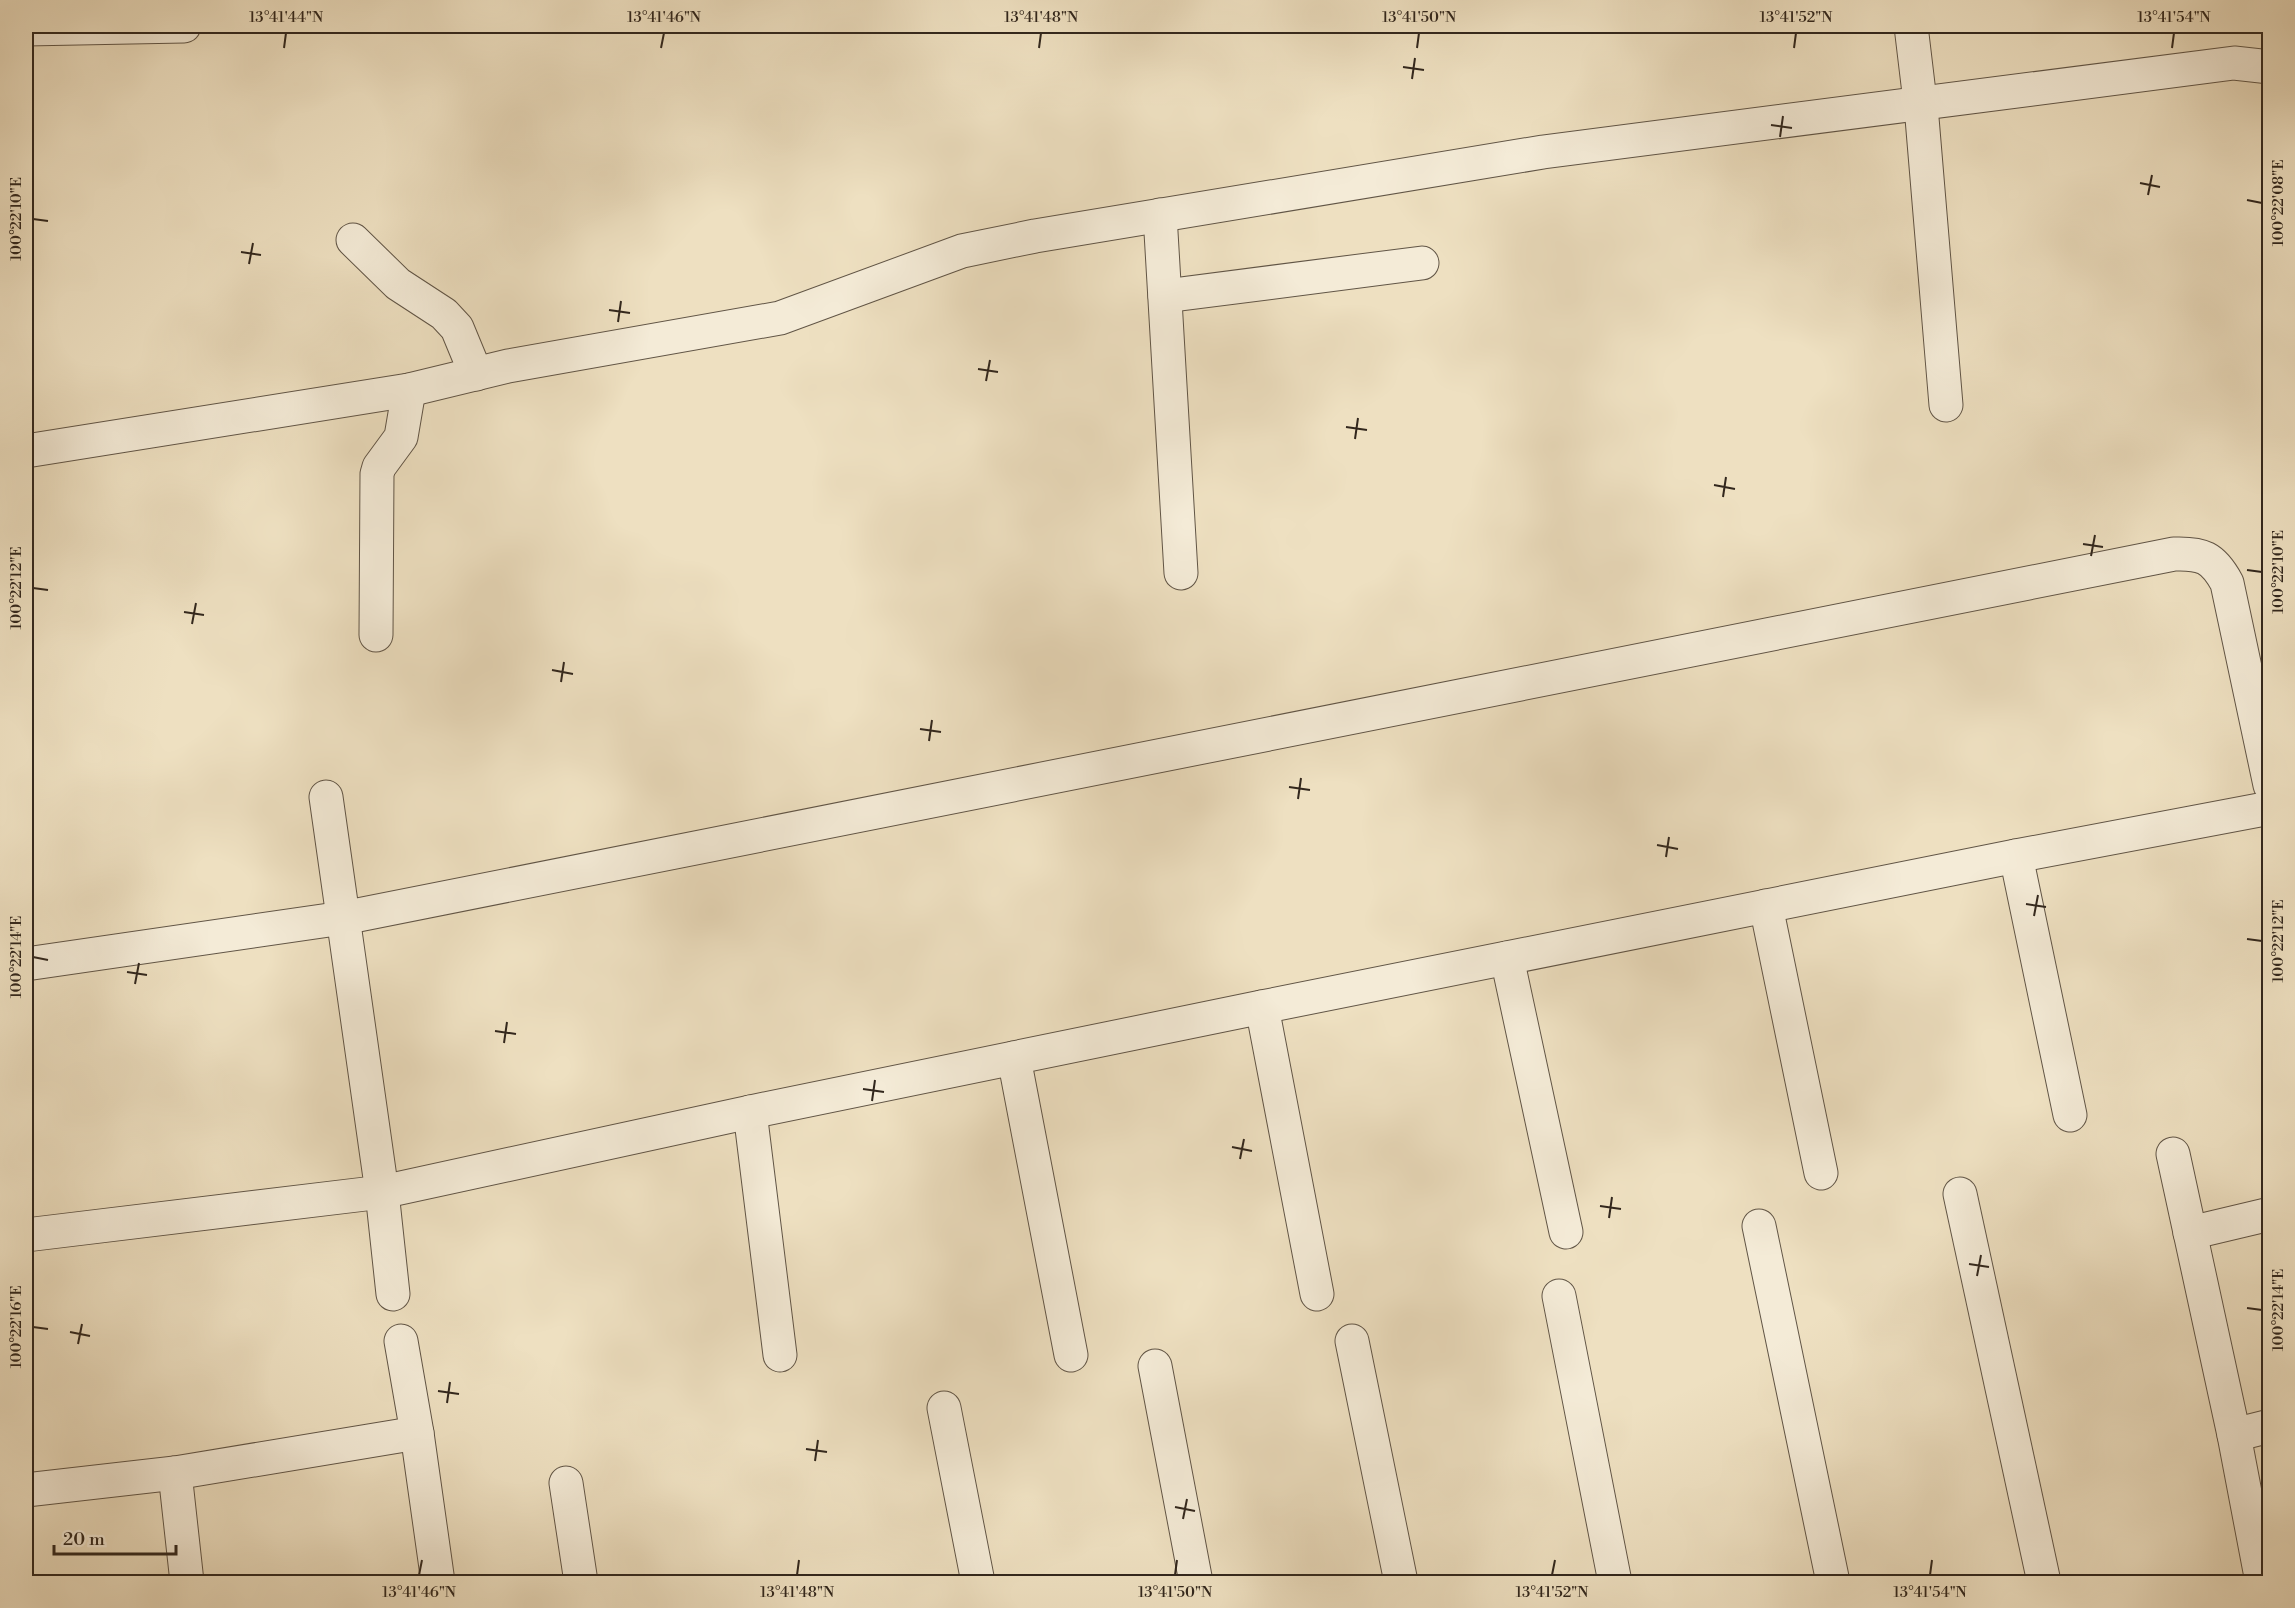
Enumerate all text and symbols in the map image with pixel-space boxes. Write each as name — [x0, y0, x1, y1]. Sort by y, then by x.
text: 13°41'44"N — [249, 8, 323, 27]
text: 13°41'46"N — [627, 8, 701, 27]
text: 13°41'48"N — [1004, 8, 1078, 27]
text: 13°41'50"N — [1382, 8, 1456, 27]
text: 13°41'52"N — [1760, 8, 1832, 27]
text: 13°41'54"N — [2137, 8, 2211, 27]
text: 100°22'08"E — [2269, 159, 2288, 247]
text: 100°22'10"E — [7, 177, 26, 261]
text: 100°22'10"E — [2269, 530, 2288, 614]
text: 100°22'12"E — [7, 546, 26, 630]
text: 100°22'12"E — [2269, 899, 2288, 983]
text: 100°22'14"E — [7, 916, 26, 998]
text: 100°22'14"E — [2269, 1269, 2288, 1351]
text: 100°22'16"E — [7, 1285, 26, 1369]
scale bar — [54, 1518, 176, 1556]
text: 20 m — [63, 1528, 105, 1551]
text: 13°41'46"N — [382, 1583, 456, 1602]
text: 13°41'48"N — [760, 1583, 834, 1602]
text: 13°41'50"N — [1138, 1583, 1212, 1602]
text: 13°41'52"N — [1516, 1583, 1588, 1602]
text: 13°41'54"N — [1893, 1583, 1967, 1602]

